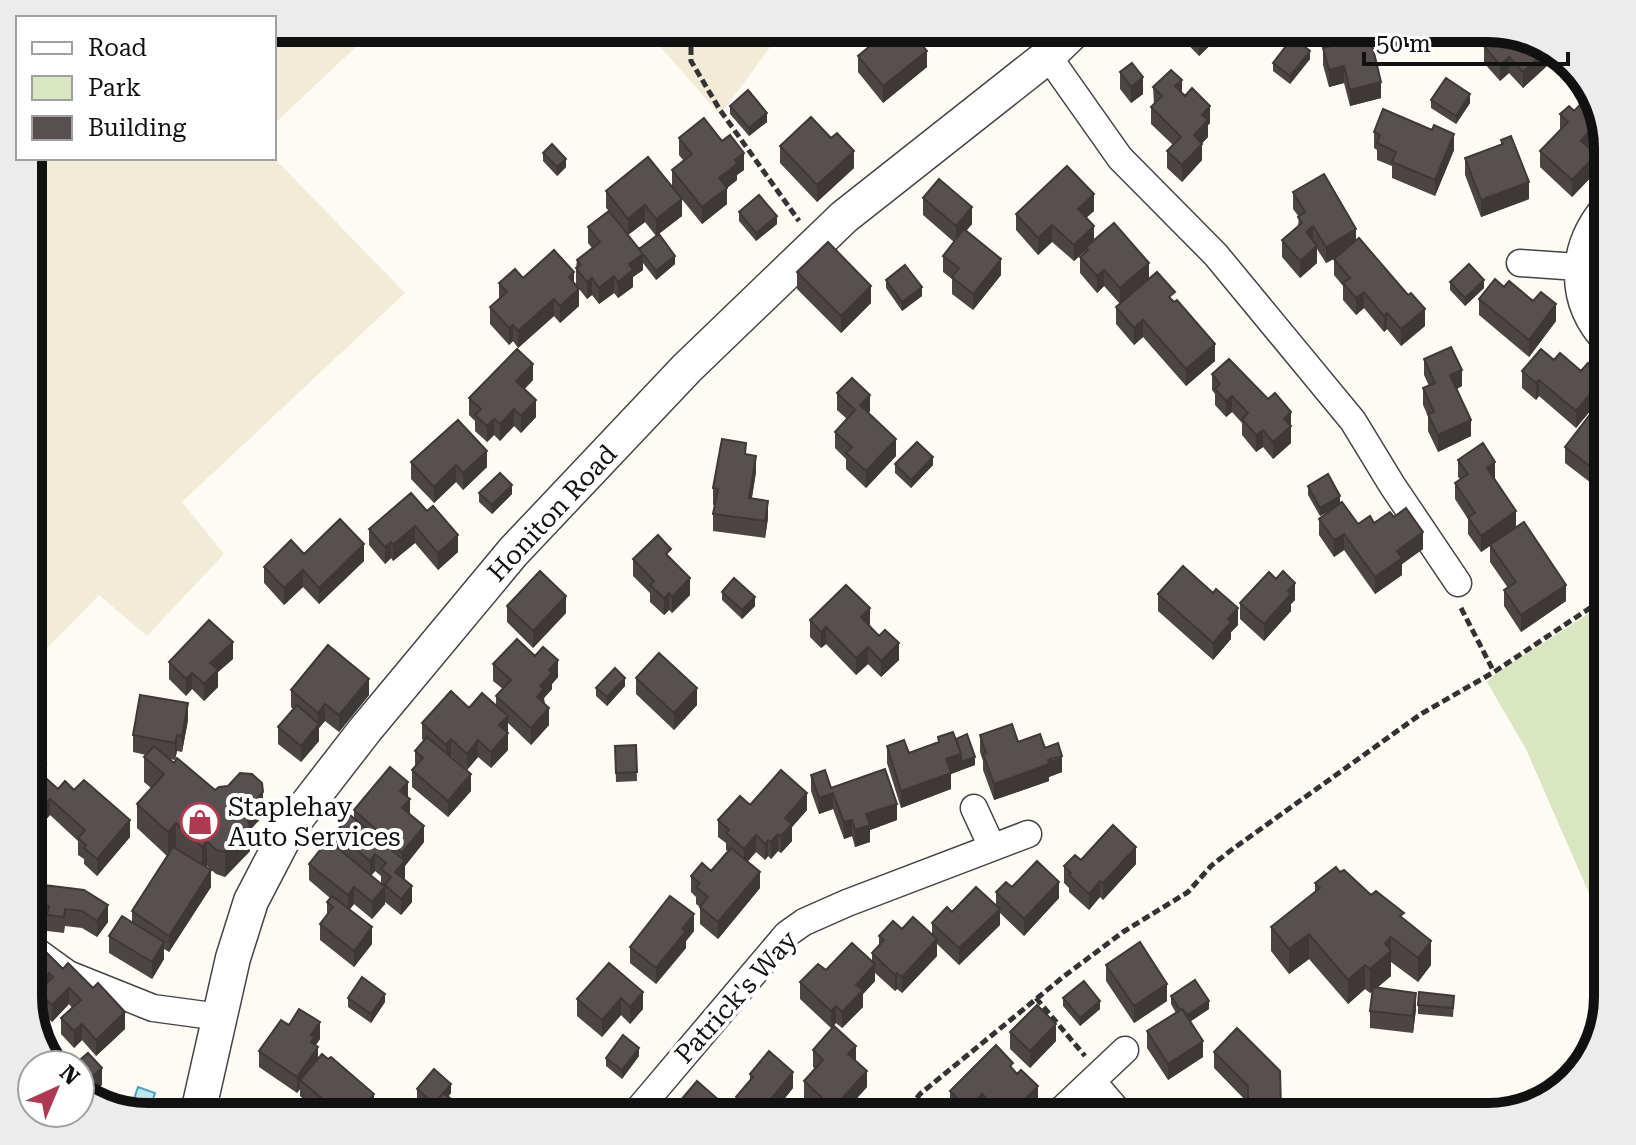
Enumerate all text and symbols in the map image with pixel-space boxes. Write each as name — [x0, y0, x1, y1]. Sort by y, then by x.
legend — [16, 16, 276, 160]
scale bar — [1364, 16, 1568, 66]
text: 50 m — [1376, 30, 1431, 58]
text: Road — [88, 34, 147, 62]
text: Park — [88, 74, 141, 102]
text: Building — [88, 114, 186, 142]
street label: Honiton Road — [481, 439, 623, 587]
place label: Staplehay Auto Services — [228, 792, 401, 852]
shop icon: Staplehay Auto Services — [179, 801, 221, 843]
street label: Patrick's Way — [669, 924, 804, 1069]
north arrow — [16, 1049, 96, 1129]
text: N — [55, 1060, 84, 1090]

